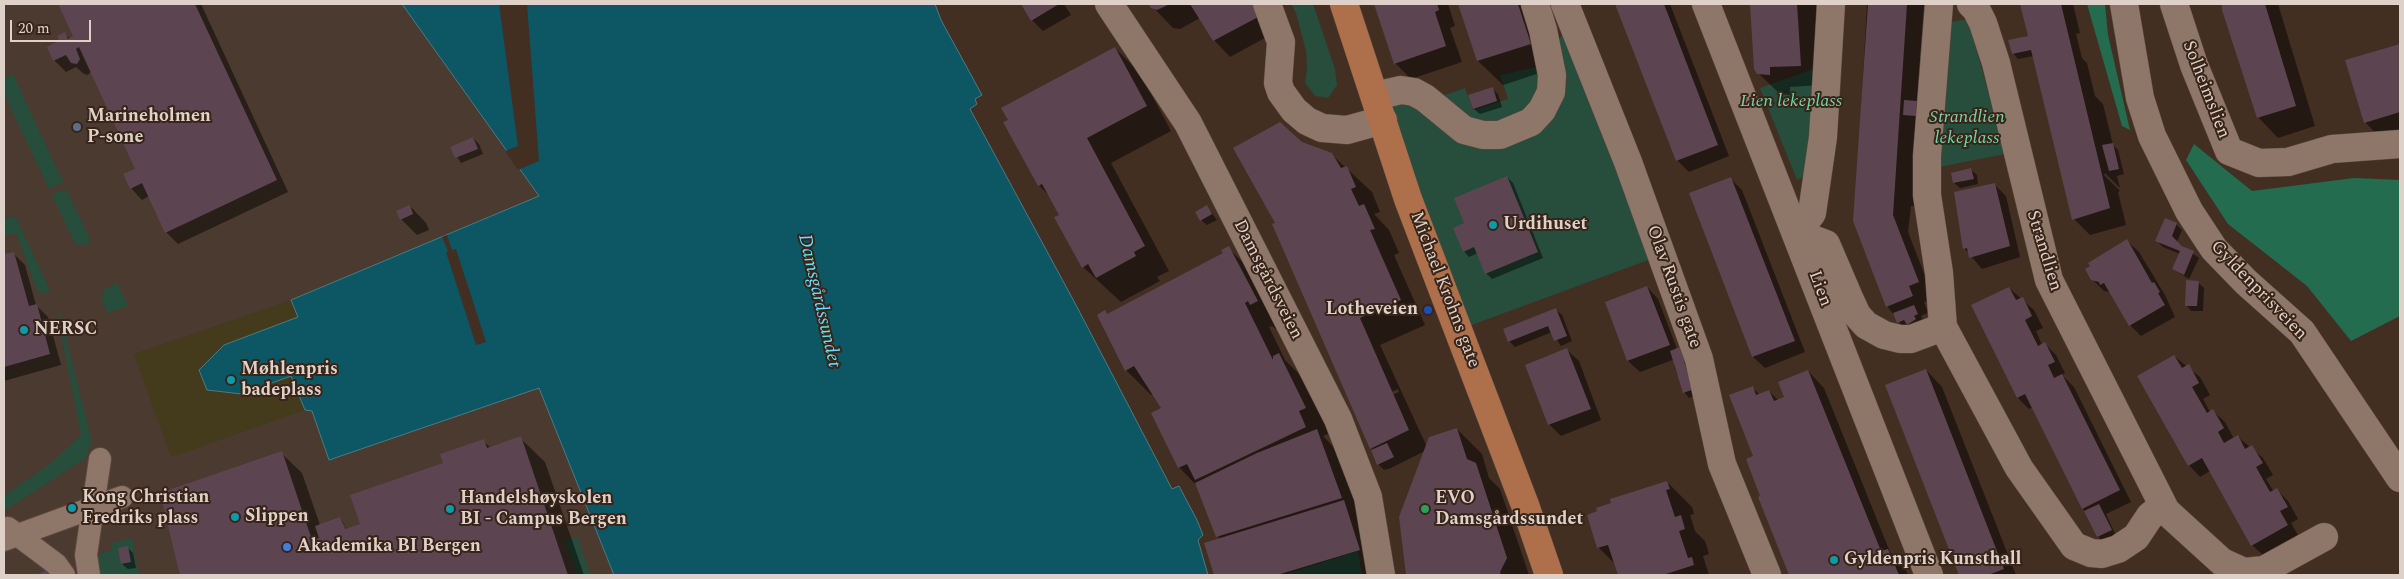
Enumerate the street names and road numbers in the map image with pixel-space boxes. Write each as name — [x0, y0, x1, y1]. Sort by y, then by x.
street label: Solheimslien — [2176, 38, 2234, 142]
street label: Strandlien — [2021, 208, 2065, 294]
street label: Michael Krohns gate — [1404, 209, 1484, 371]
street label: Damsgårdsveien — [1228, 217, 1306, 343]
street label: Olav Rustis gate — [1641, 223, 1705, 351]
street label: Gyldenprisveien — [2205, 237, 2311, 345]
street label: Lien — [1802, 268, 1836, 310]

